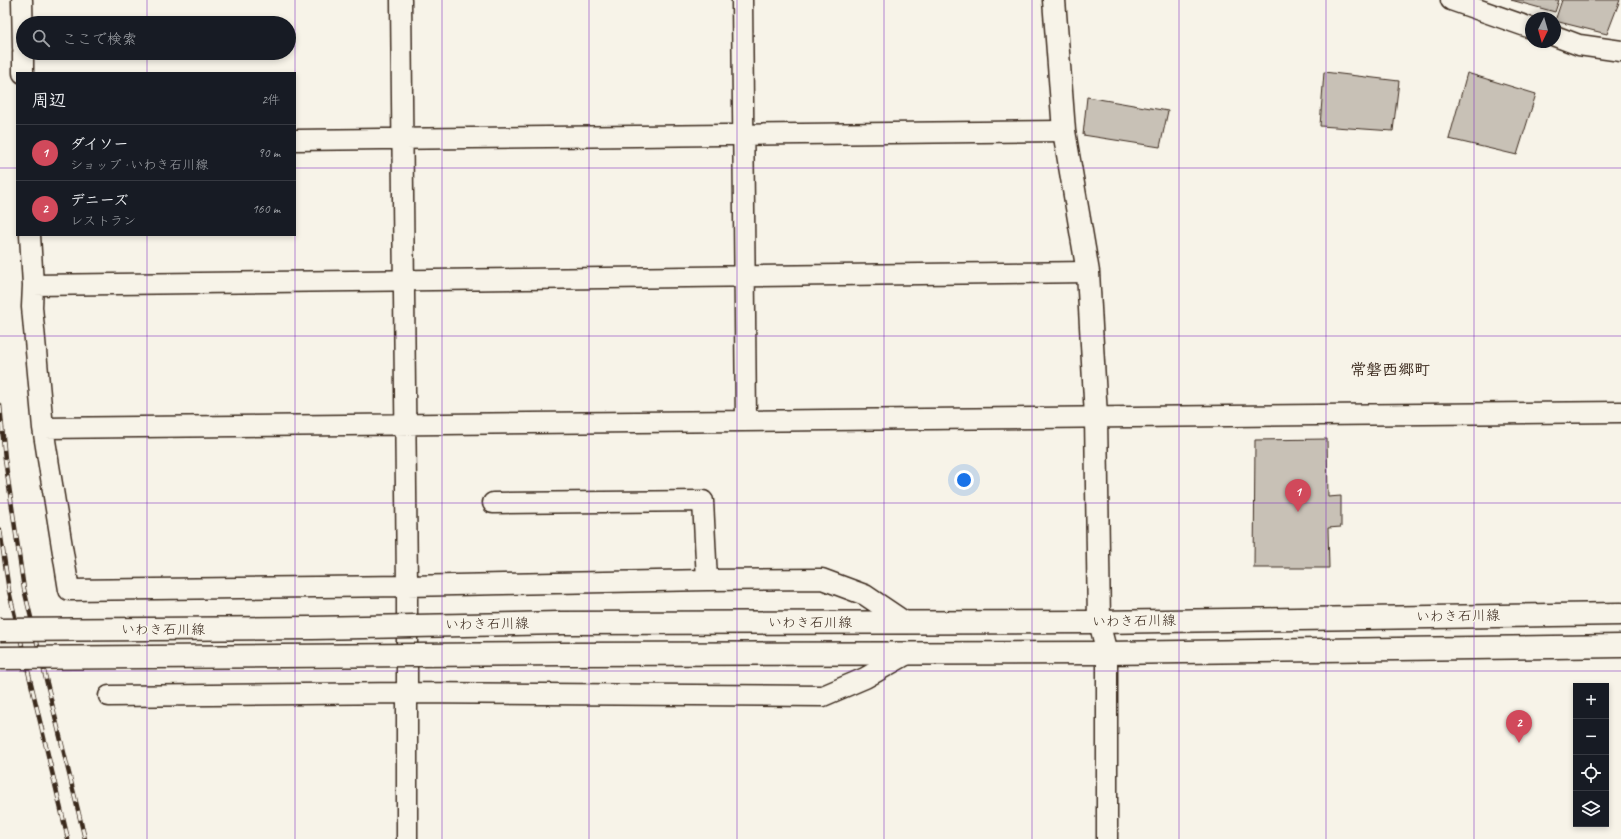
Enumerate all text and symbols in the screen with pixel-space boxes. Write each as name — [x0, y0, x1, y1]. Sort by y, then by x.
north arrow — [1525, 12, 1561, 48]
search box — [16, 16, 296, 60]
icon: search — [30, 27, 52, 49]
text: ここで検索 — [62, 30, 137, 49]
text: 周辺 — [32, 90, 66, 111]
text: 2件 — [261, 92, 280, 108]
text: ダイソー — [70, 135, 129, 154]
text: 1 — [42, 145, 48, 161]
text: 90 m — [258, 145, 280, 161]
text: ショップ · いわき石川線 — [70, 157, 208, 173]
text: デニーズ — [70, 191, 129, 210]
text: 2 — [42, 201, 48, 217]
text: 160 m — [252, 201, 280, 217]
text: レストラン — [70, 213, 136, 229]
district label: 常磐西郷町 — [1350, 360, 1430, 380]
your location — [954, 470, 974, 490]
pin: 1 — [1285, 479, 1311, 512]
street label: いわき石川線 — [1416, 607, 1500, 625]
street label: いわき石川線 — [1092, 612, 1176, 630]
street label: いわき石川線 — [768, 614, 852, 631]
street label: いわき石川線 — [445, 615, 529, 633]
street label: いわき石川線 — [121, 621, 205, 638]
map controls — [1573, 683, 1609, 827]
button: + — [1573, 683, 1609, 719]
pin: 2 — [1506, 710, 1532, 743]
button: − — [1573, 719, 1609, 755]
button: locate — [1573, 755, 1609, 791]
button: layers — [1573, 791, 1609, 827]

